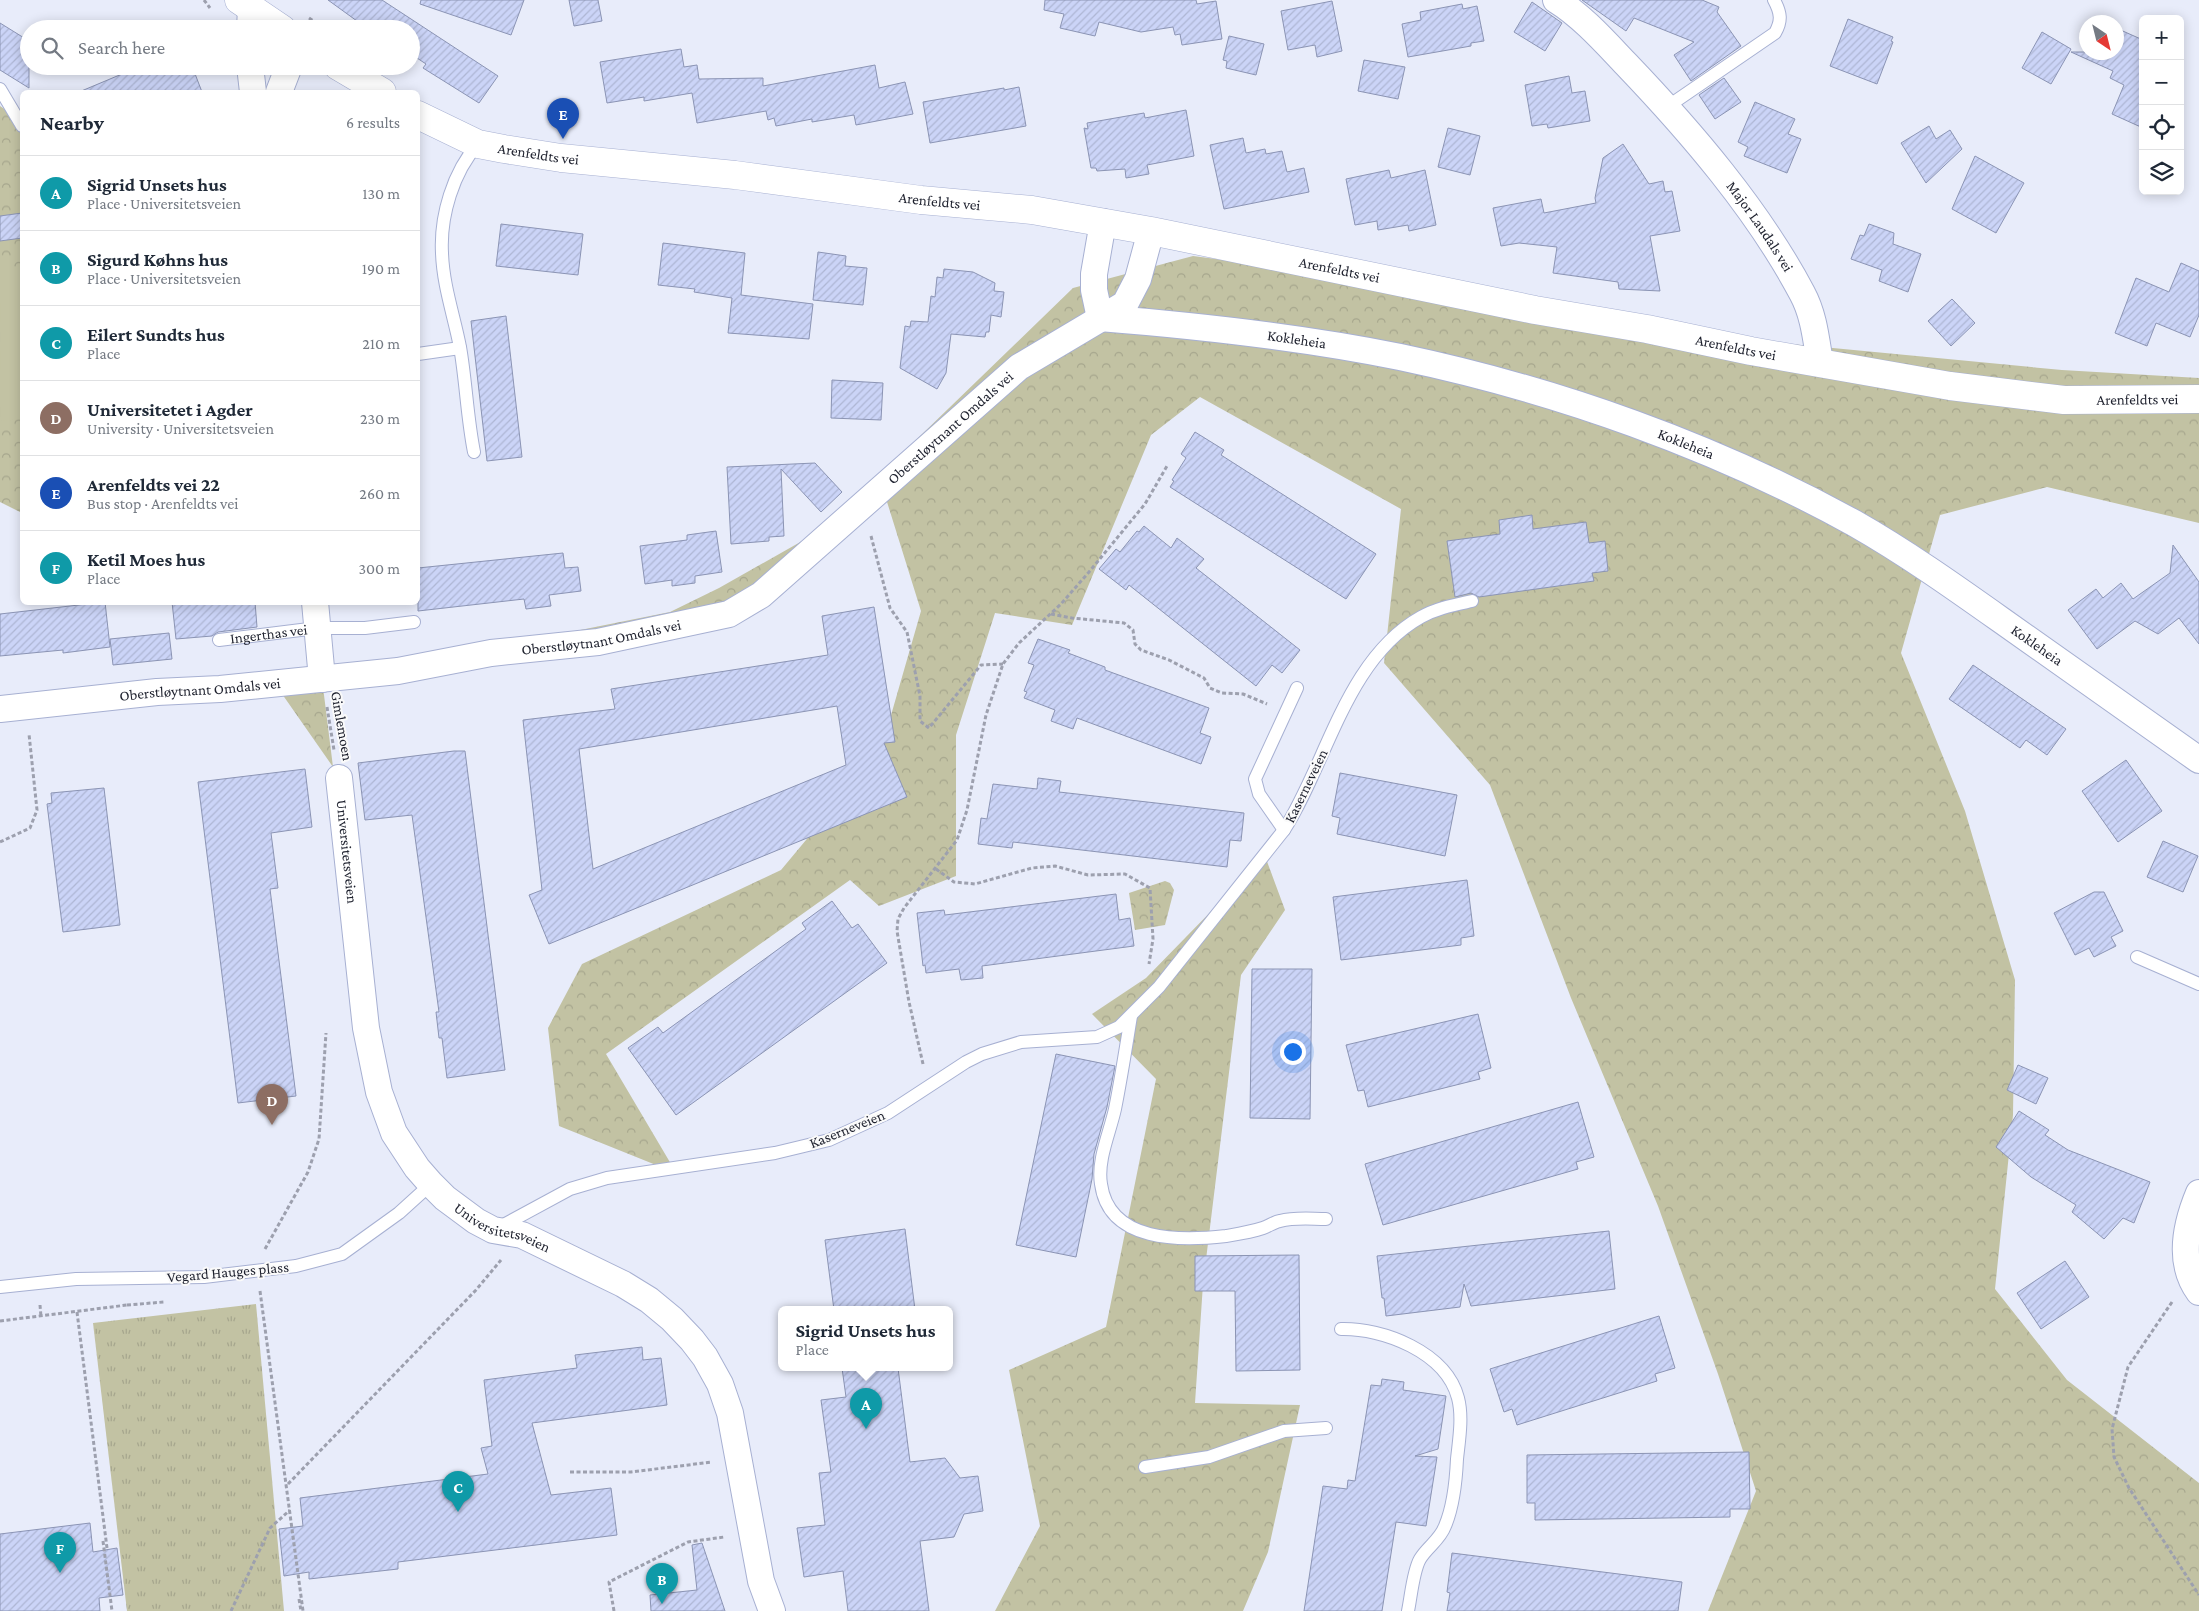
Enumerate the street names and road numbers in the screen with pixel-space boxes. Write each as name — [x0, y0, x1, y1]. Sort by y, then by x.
street label: Arenfeldts vei — [497, 140, 580, 168]
street label: Major Laudals vei — [1723, 178, 1796, 275]
street label: Arenfeldts vei — [898, 189, 981, 213]
street label: Arenfeldts vei — [1298, 254, 1381, 286]
street label: Kokleheia — [1266, 327, 1327, 352]
street label: Arenfeldts vei — [1694, 331, 1777, 363]
street label: Oberstløytnant Omdals vei — [884, 368, 1016, 487]
street label: Arenfeldts vei — [2097, 391, 2179, 408]
street label: Kokleheia — [1656, 425, 1717, 462]
street label: Oberstløytnant Omdals vei — [521, 616, 682, 658]
street label: Ingerthas vei — [229, 621, 308, 647]
street label: Kokleheia — [2008, 622, 2066, 669]
street label: Oberstløytnant Omdals vei — [119, 675, 281, 704]
street label: Gimlemoen — [328, 690, 356, 762]
street label: Kaserneveien — [1281, 747, 1331, 825]
street label: Universitetsveien — [333, 799, 360, 904]
street label: Kaserneveien — [807, 1107, 887, 1151]
street label: Universitetsveien — [451, 1200, 553, 1256]
street label: Vegard Hauges plass — [166, 1259, 290, 1286]

